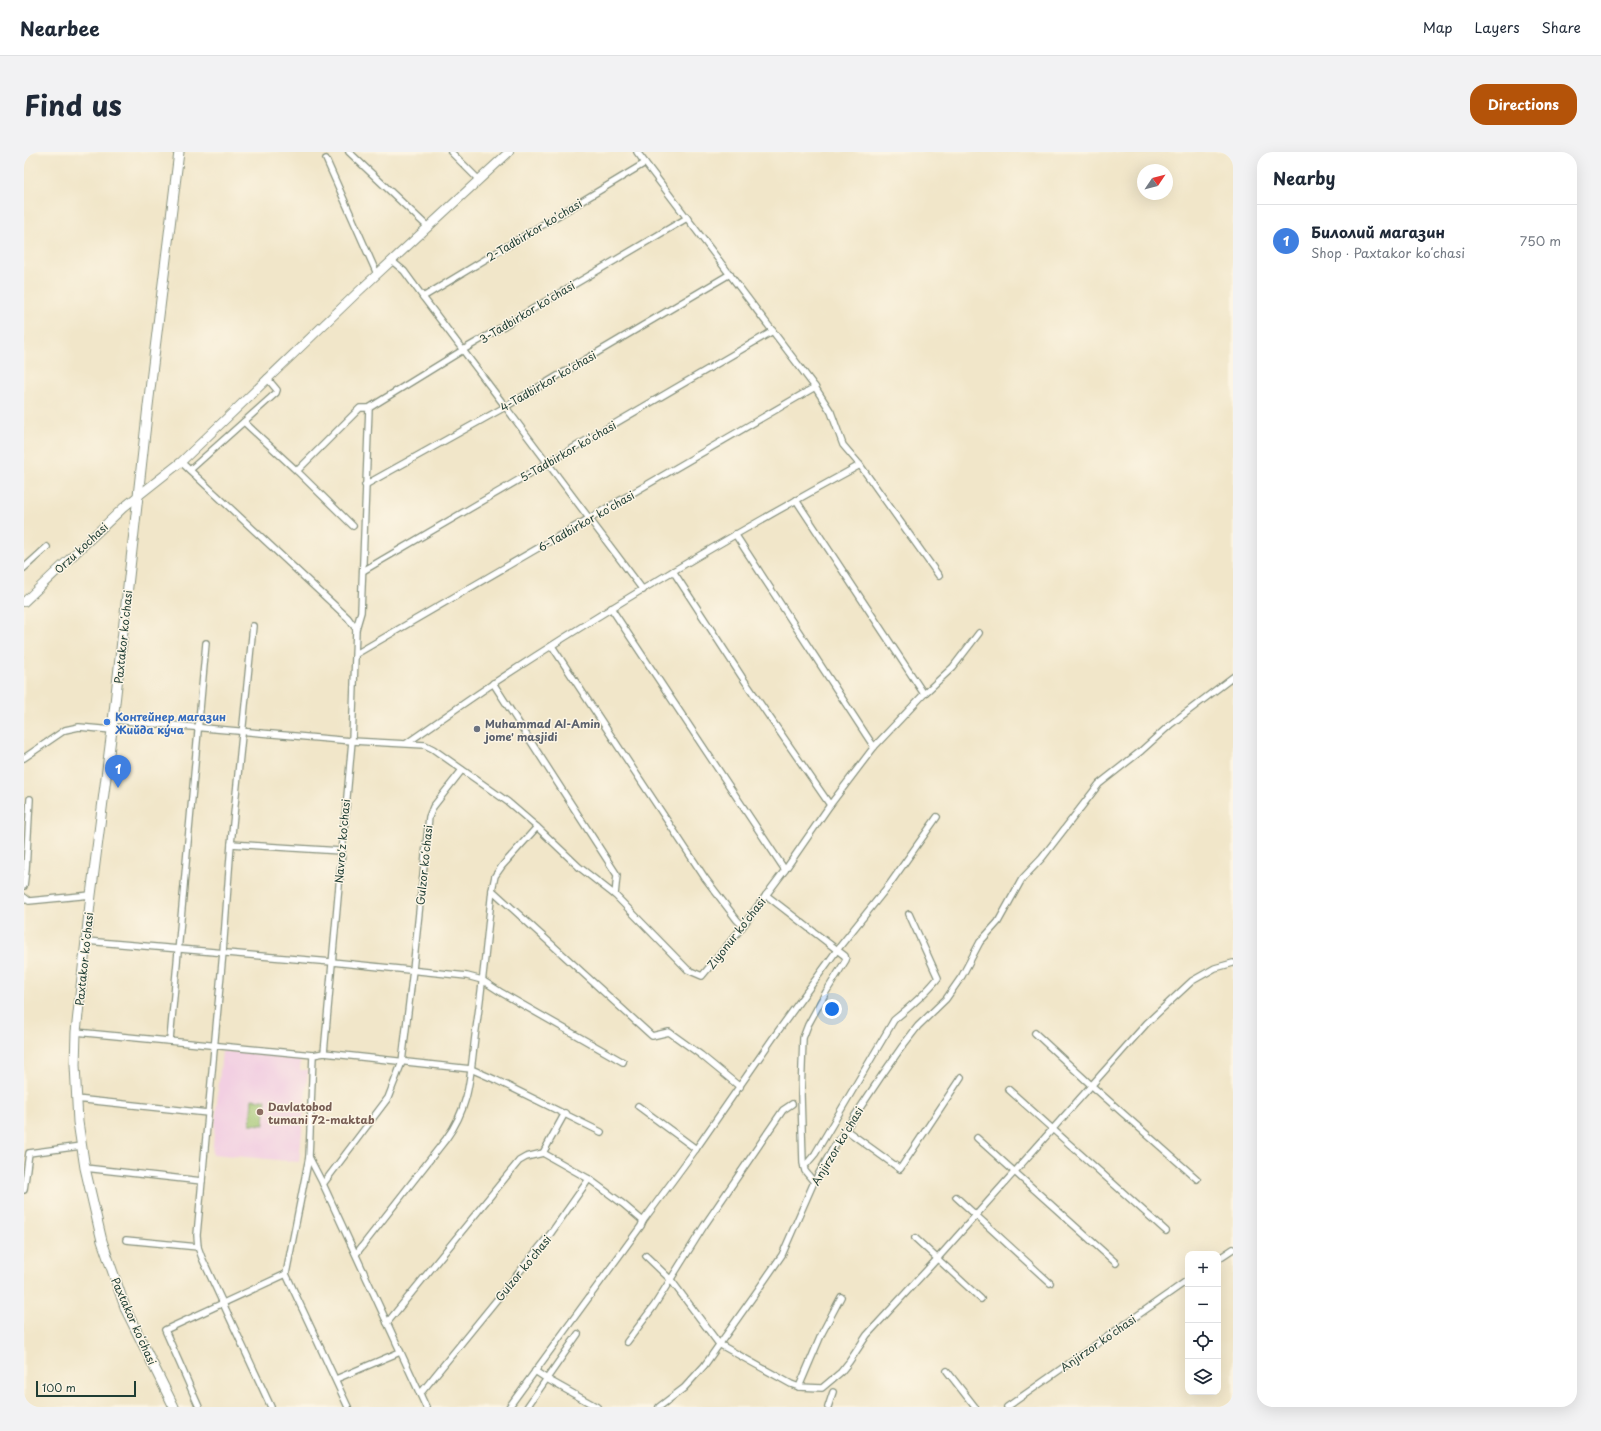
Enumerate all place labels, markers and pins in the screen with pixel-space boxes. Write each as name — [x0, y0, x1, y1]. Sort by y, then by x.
place label: Контейнер магазин Жийда ку́ча — [115, 708, 226, 738]
place label: Muhammad Al-Amin jome' masjidi — [483, 715, 601, 745]
marker: Контейнер магазин Жийда ку́ча — [102, 717, 112, 727]
marker: Muhammad Al-Amin jome' masjidi — [472, 724, 482, 734]
pin: 1 — [105, 755, 131, 788]
place label: Davlatobod tumani 72-maktab — [268, 1098, 375, 1128]
marker: Davlatobod tumani 72-maktab — [255, 1107, 265, 1117]

